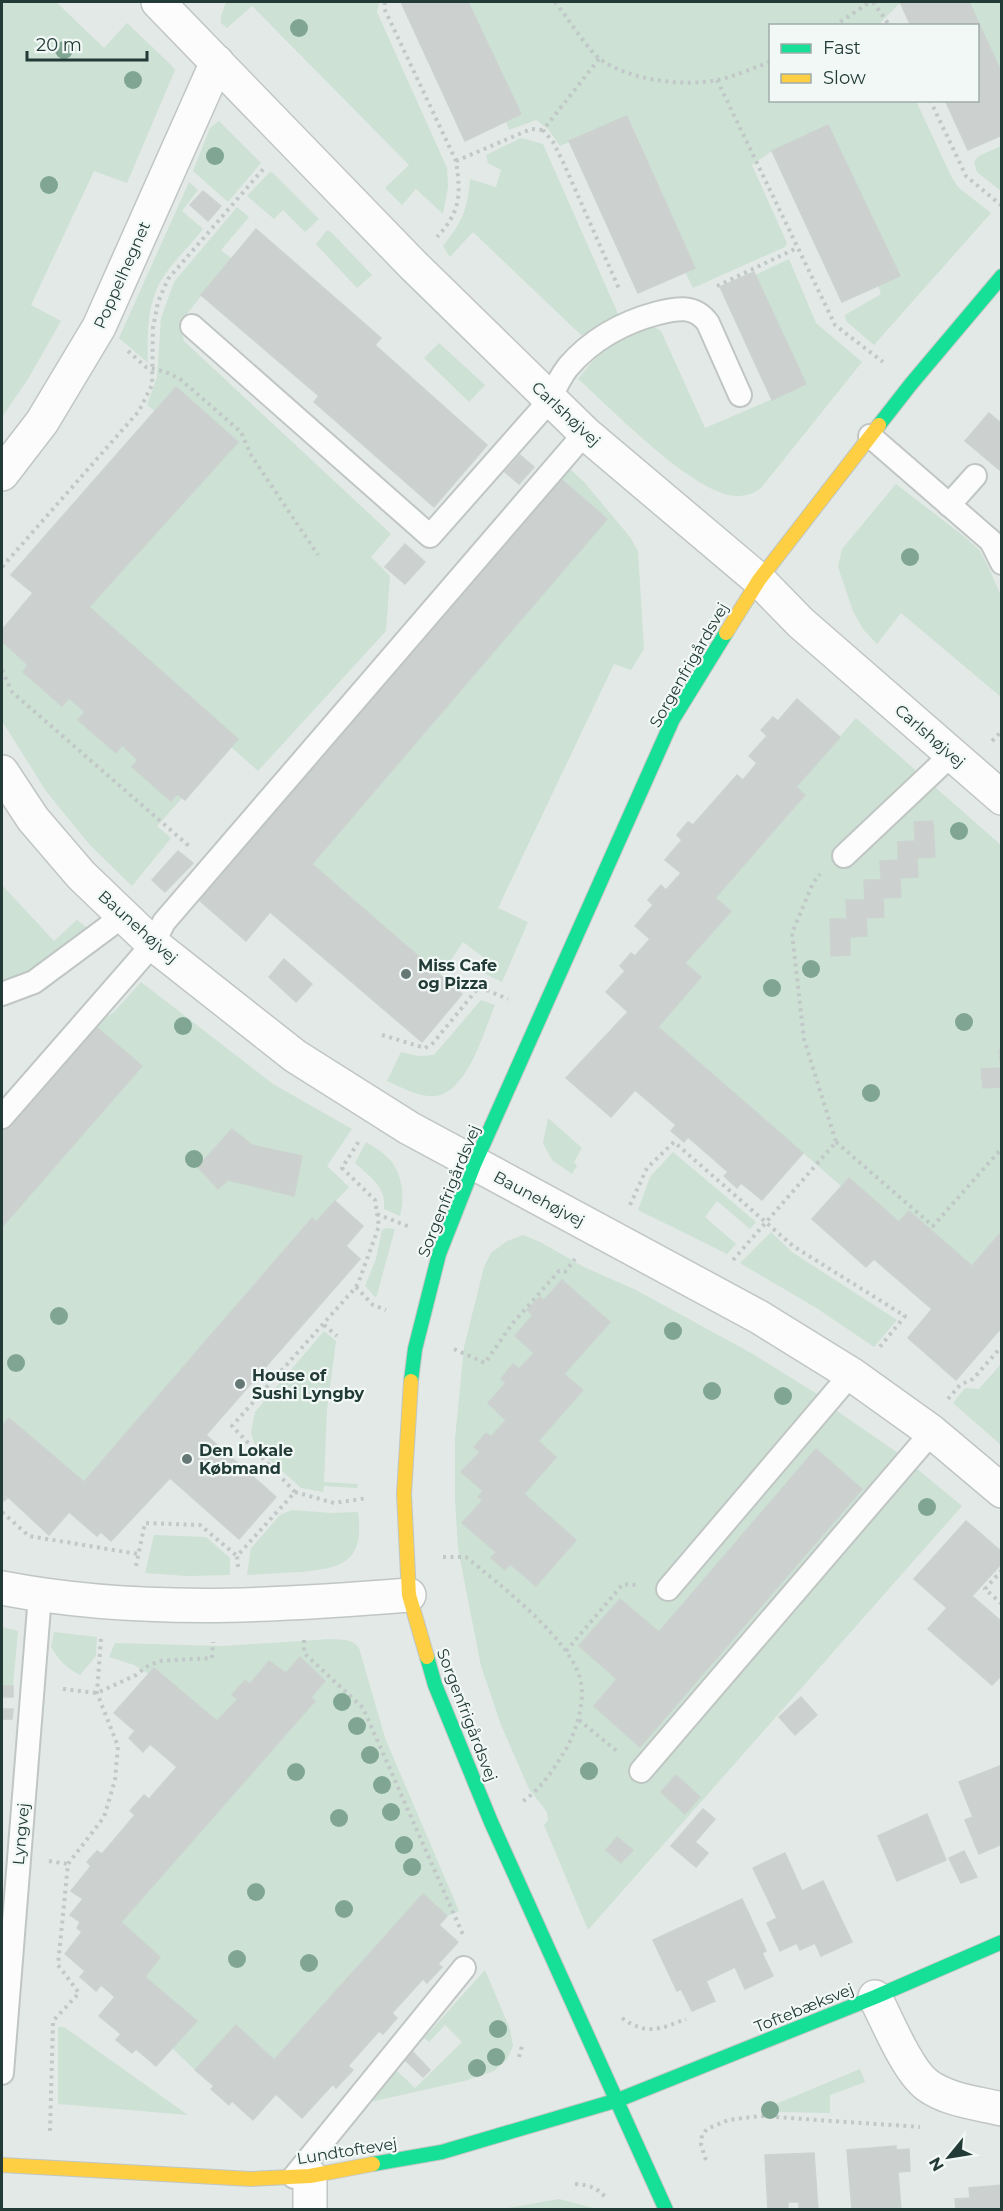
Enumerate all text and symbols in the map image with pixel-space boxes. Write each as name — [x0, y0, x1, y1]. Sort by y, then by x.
scale bar — [27, 24, 147, 62]
legend — [769, 24, 979, 102]
text: 20 m — [36, 34, 82, 56]
text: Fast — [823, 37, 861, 59]
text: Slow — [823, 67, 866, 89]
street label: Poppelhegnet — [90, 218, 154, 332]
street label: Carlshøjvej — [528, 378, 604, 450]
street label: Sorgenfrigårdsvej — [646, 599, 732, 731]
street label: Carlshøjvej — [891, 700, 969, 772]
street label: Baunehøjvej — [94, 886, 182, 968]
place label: Miss Cafe og Pizza — [418, 956, 497, 993]
marker: Miss Cafe og Pizza — [399, 967, 413, 981]
street label: Sorgenfrigårdsvej — [414, 1122, 484, 1260]
street label: Baunehøjvej — [490, 1167, 588, 1231]
place label: House of Sushi Lyngby — [252, 1366, 364, 1403]
marker: House of Sushi Lyngby — [233, 1377, 247, 1391]
place label: Den Lokale Købmand — [199, 1441, 293, 1478]
marker: Den Lokale Købmand — [180, 1452, 194, 1466]
street label: Sorgenfrigårdsvej — [433, 1646, 501, 1784]
street label: Lyngvej — [9, 1802, 33, 1866]
street label: Toftebæksvej — [752, 1979, 856, 2037]
north arrow — [919, 2127, 979, 2187]
street label: Lundtoftevej — [295, 2134, 399, 2168]
text: N — [925, 2154, 948, 2175]

